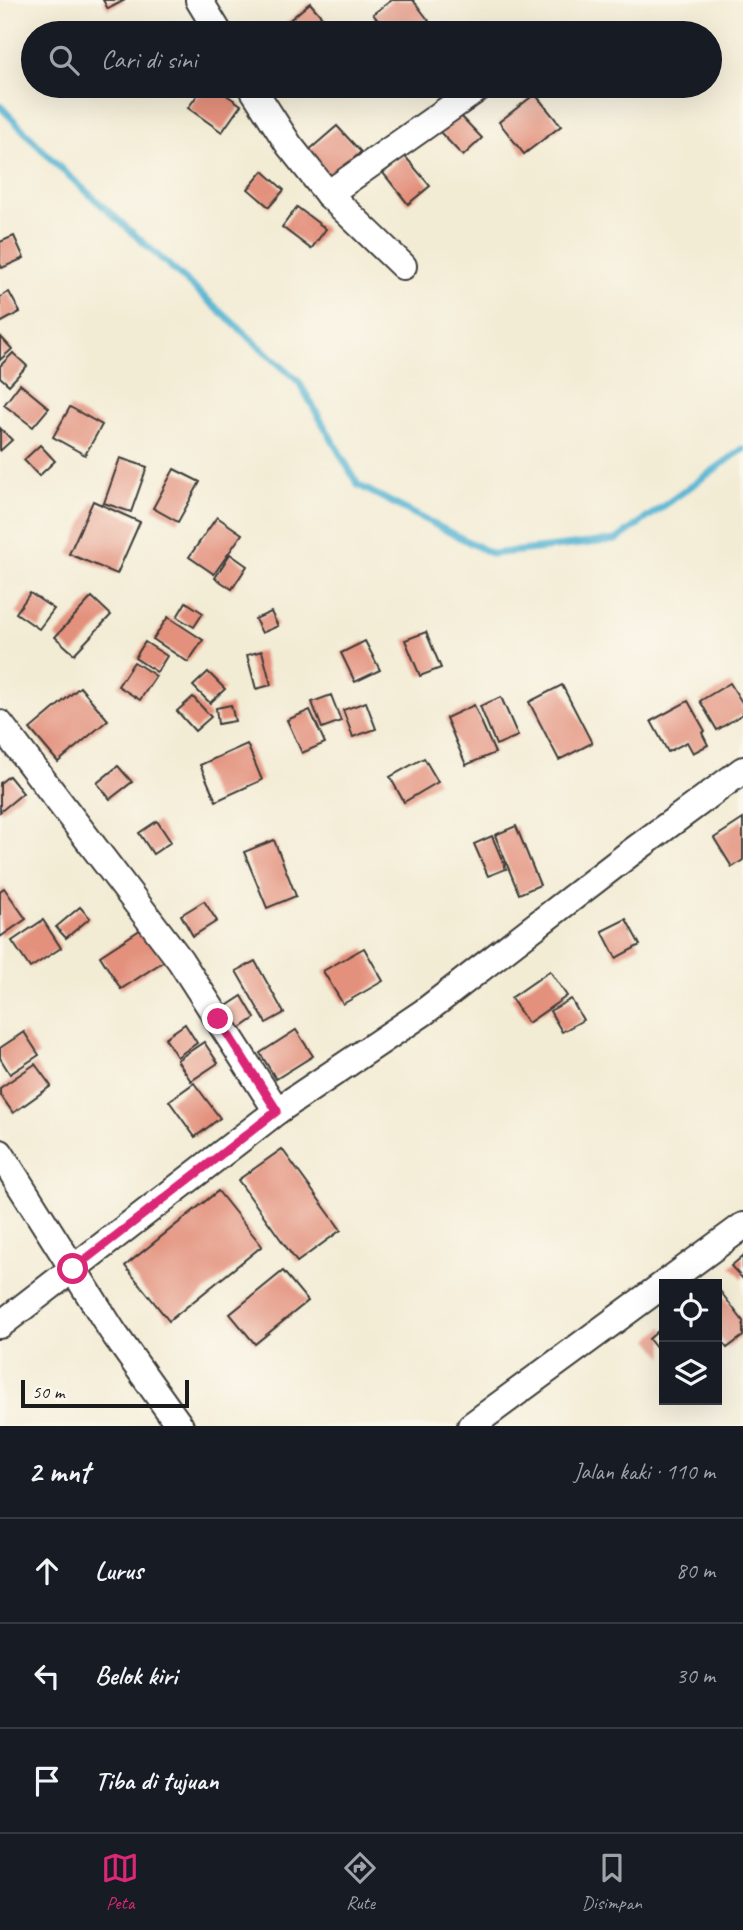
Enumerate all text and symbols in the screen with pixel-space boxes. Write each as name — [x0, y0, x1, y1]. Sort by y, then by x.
search box — [21, 21, 722, 98]
icon: search — [45, 41, 83, 79]
text: Cari di sini — [101, 43, 197, 76]
route end — [202, 1003, 233, 1034]
route start — [57, 1253, 88, 1284]
map controls — [659, 1279, 722, 1405]
button: locate — [659, 1279, 722, 1342]
button: layers — [659, 1342, 722, 1405]
scale bar — [21, 1377, 189, 1409]
text: 50 m — [32, 1380, 64, 1404]
text: 2 mnt — [28, 1453, 90, 1491]
text: Jalan kaki · 110 m — [573, 1457, 715, 1486]
icon: ahead — [28, 1552, 66, 1590]
text: Lurus — [95, 1554, 143, 1587]
text: 80 m — [676, 1556, 715, 1585]
icon: left — [28, 1657, 66, 1695]
text: Belok kiri — [95, 1659, 177, 1692]
text: 30 m — [676, 1661, 715, 1690]
icon: arrive — [28, 1762, 66, 1800]
text: Tiba di tujuan — [95, 1764, 219, 1797]
tab: Peta — [101, 1849, 139, 1915]
tab: Rute — [341, 1849, 379, 1915]
tab: Disimpan — [582, 1849, 642, 1915]

